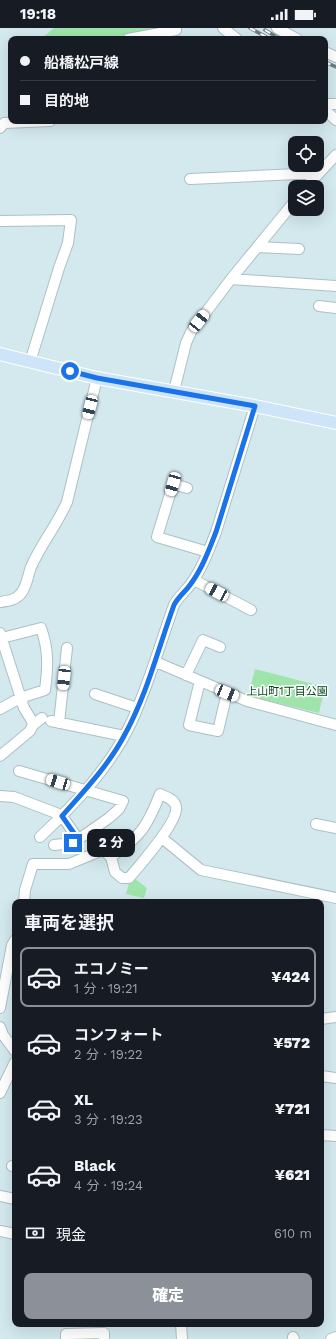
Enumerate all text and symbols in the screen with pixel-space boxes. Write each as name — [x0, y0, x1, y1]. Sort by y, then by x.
text: 19:18 — [20, 5, 56, 23]
text: 船橋松戸線 — [44, 54, 119, 72]
text: 目的地 — [44, 92, 89, 110]
map controls — [288, 136, 324, 216]
button: locate — [288, 136, 324, 172]
button: layers — [288, 180, 324, 216]
car — [187, 308, 211, 334]
route start — [61, 362, 79, 380]
car — [81, 394, 99, 420]
car — [164, 471, 182, 497]
car — [204, 581, 230, 603]
car — [57, 665, 71, 691]
car — [214, 683, 240, 703]
park label: 上山町1丁目公園 — [246, 685, 328, 698]
car — [45, 773, 71, 791]
callout: 2 分 — [87, 829, 135, 857]
route end — [64, 834, 82, 852]
text: 2 分 — [99, 835, 123, 850]
text: 車両を選択 — [24, 912, 114, 933]
icon: car — [26, 959, 62, 995]
text: エコノミー — [74, 960, 149, 978]
text: ¥424 — [271, 968, 310, 986]
text: 1 分 · 19:21 — [74, 981, 138, 996]
icon: car — [26, 1025, 62, 1061]
text: コンフォート — [74, 1026, 164, 1044]
text: ¥572 — [273, 1034, 310, 1052]
text: 2 分 · 19:22 — [74, 1047, 143, 1062]
icon: car — [26, 1091, 62, 1127]
text: XL — [74, 1091, 93, 1109]
text: ¥721 — [275, 1100, 310, 1118]
text: 3 分 · 19:23 — [74, 1112, 143, 1127]
icon: car — [26, 1157, 62, 1193]
text: Black — [74, 1157, 116, 1175]
text: ¥621 — [275, 1166, 310, 1184]
text: 4 分 · 19:24 — [74, 1178, 143, 1193]
icon: cash — [24, 1222, 46, 1244]
text: 現金 — [56, 1226, 86, 1244]
text: 610 m — [274, 1226, 312, 1241]
button: 確定 — [24, 1273, 312, 1319]

